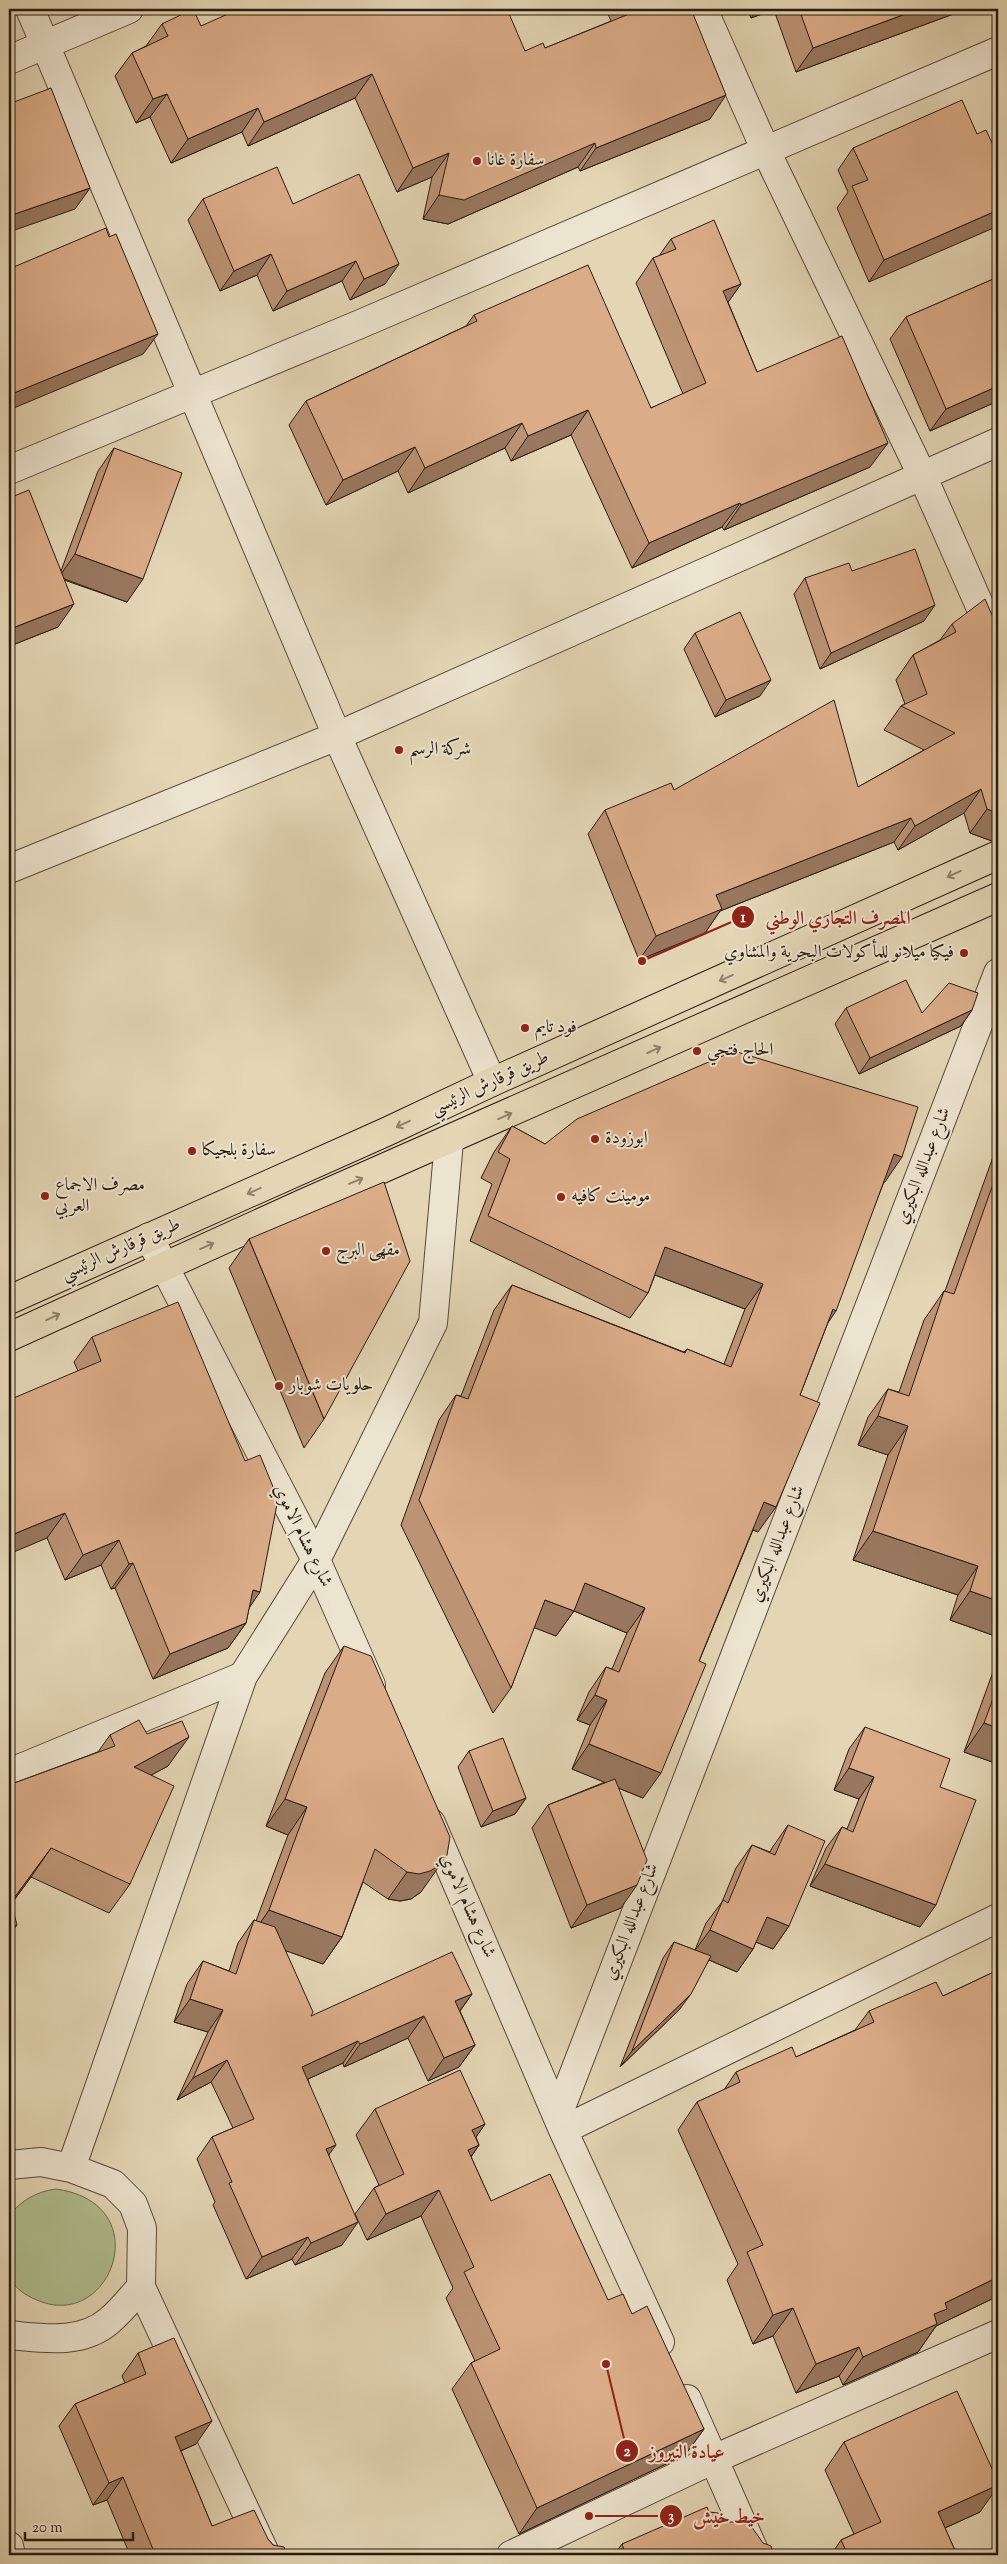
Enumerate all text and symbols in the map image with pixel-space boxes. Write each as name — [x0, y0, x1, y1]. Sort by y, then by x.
place label: سفارة غانا — [487, 148, 545, 174]
marker: سفارة غانا — [471, 155, 483, 167]
place label: شركة الرسم — [409, 737, 471, 766]
marker: شركة الرسم — [393, 744, 405, 756]
one-way arrow — [946, 870, 961, 880]
callout: المصرف التجاري الوطني — [730, 900, 920, 934]
text: المصرف التجاري الوطني — [765, 906, 911, 935]
text: 1 — [740, 908, 746, 929]
place label: فيكيا ميلانو للمأكولات البحرية والمشاوي — [724, 938, 954, 966]
marker: فيكيا ميلانو للمأكولات البحرية والمشاوي — [958, 947, 970, 959]
one-way arrow — [719, 974, 734, 984]
place label: فود تايم — [535, 1015, 577, 1042]
marker: فود تايم — [519, 1022, 531, 1034]
place label: الحاج فتحي — [707, 1038, 773, 1066]
street label: طريق قرقارش الرئيسي — [426, 1045, 554, 1125]
one-way arrow — [646, 1045, 661, 1055]
marker: الحاج فتحي — [691, 1045, 703, 1057]
street label: شارع عبدالله البكيري — [890, 1104, 958, 1228]
one-way arrow — [497, 1111, 512, 1120]
one-way arrow — [396, 1120, 411, 1130]
place label: ابوزودة — [605, 1126, 648, 1152]
marker: ابوزودة — [589, 1133, 601, 1145]
place label: سفارة بلجيكا — [202, 1138, 276, 1164]
marker: سفارة بلجيكا — [186, 1145, 198, 1157]
place label: مصرف الاجماع العربي — [55, 1173, 145, 1220]
one-way arrow — [348, 1175, 363, 1185]
place label: مومينت كافيه — [571, 1184, 650, 1210]
one-way arrow — [247, 1186, 262, 1196]
marker: مصرف الاجماع العربي — [39, 1190, 51, 1202]
marker: مومينت كافيه — [555, 1191, 567, 1203]
street label: طريق قرقارش الرئيسي — [57, 1212, 186, 1290]
place label: مقهى البرج — [336, 1238, 400, 1265]
one-way arrow — [199, 1241, 214, 1251]
marker: مقهى البرج — [320, 1245, 332, 1257]
one-way arrow — [45, 1311, 60, 1321]
place label: حلويات شوبار — [287, 1373, 373, 1399]
marker: حلويات شوبار — [273, 1380, 285, 1392]
street label: شارع هشام الاموي — [265, 1480, 338, 1592]
street label: شارع عبدالله البكيري — [744, 1482, 812, 1606]
street label: شارع هشام الاموي — [431, 1850, 502, 1963]
street label: شارع عبدالله البكيري — [598, 1860, 666, 1984]
callout: عيادة النيروز — [614, 2434, 735, 2468]
text: عيادة النيروز — [647, 2440, 725, 2467]
text: 2 — [623, 2442, 631, 2463]
callout: خيط خيش — [658, 2499, 775, 2533]
text: خيط خيش — [693, 2505, 765, 2532]
text: 3 — [668, 2507, 674, 2528]
scale bar — [25, 2509, 132, 2541]
text: 20 m — [32, 2518, 63, 2539]

